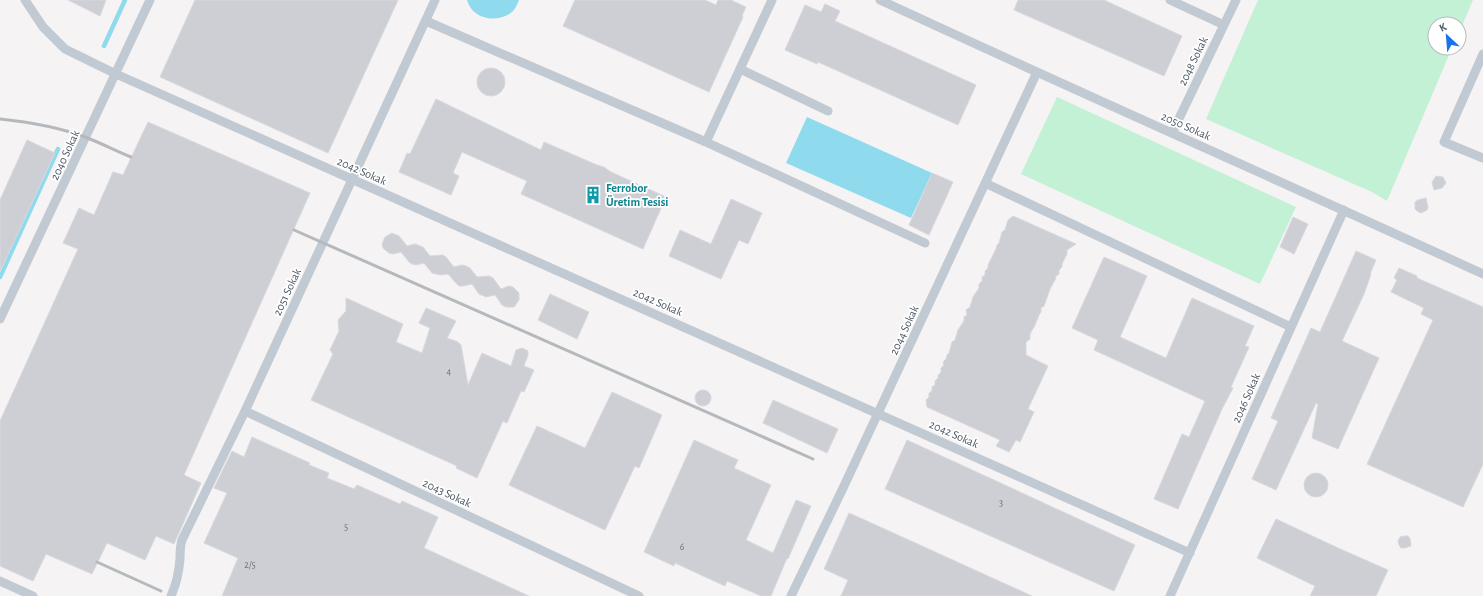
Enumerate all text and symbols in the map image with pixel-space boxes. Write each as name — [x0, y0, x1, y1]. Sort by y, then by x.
north arrow — [1427, 16, 1467, 56]
text: K — [1438, 21, 1449, 34]
street label: 2048 Sokak — [1176, 34, 1210, 87]
street label: 2050 Sokak — [1159, 110, 1213, 142]
street label: 2040 Sokak — [48, 128, 82, 182]
street label: 2042 Sokak — [336, 155, 389, 187]
place label: Ferrobor Üretim Tesisi — [606, 182, 668, 208]
building icon: Ferrobor Üretim Tesisi — [583, 185, 603, 205]
street label: 2051 Sokak — [271, 266, 303, 317]
street label: 2042 Sokak — [632, 286, 685, 318]
street label: 2044 Sokak — [887, 303, 921, 357]
house number: 4 — [447, 367, 452, 377]
street label: 2046 Sokak — [1230, 371, 1262, 425]
street label: 2042 Sokak — [928, 418, 981, 450]
street label: 2043 Sokak — [421, 477, 474, 510]
house number: 3 — [999, 498, 1003, 508]
house number: 5 — [344, 522, 348, 532]
house number: 6 — [680, 542, 685, 552]
house number: 2/5 — [244, 560, 256, 570]

